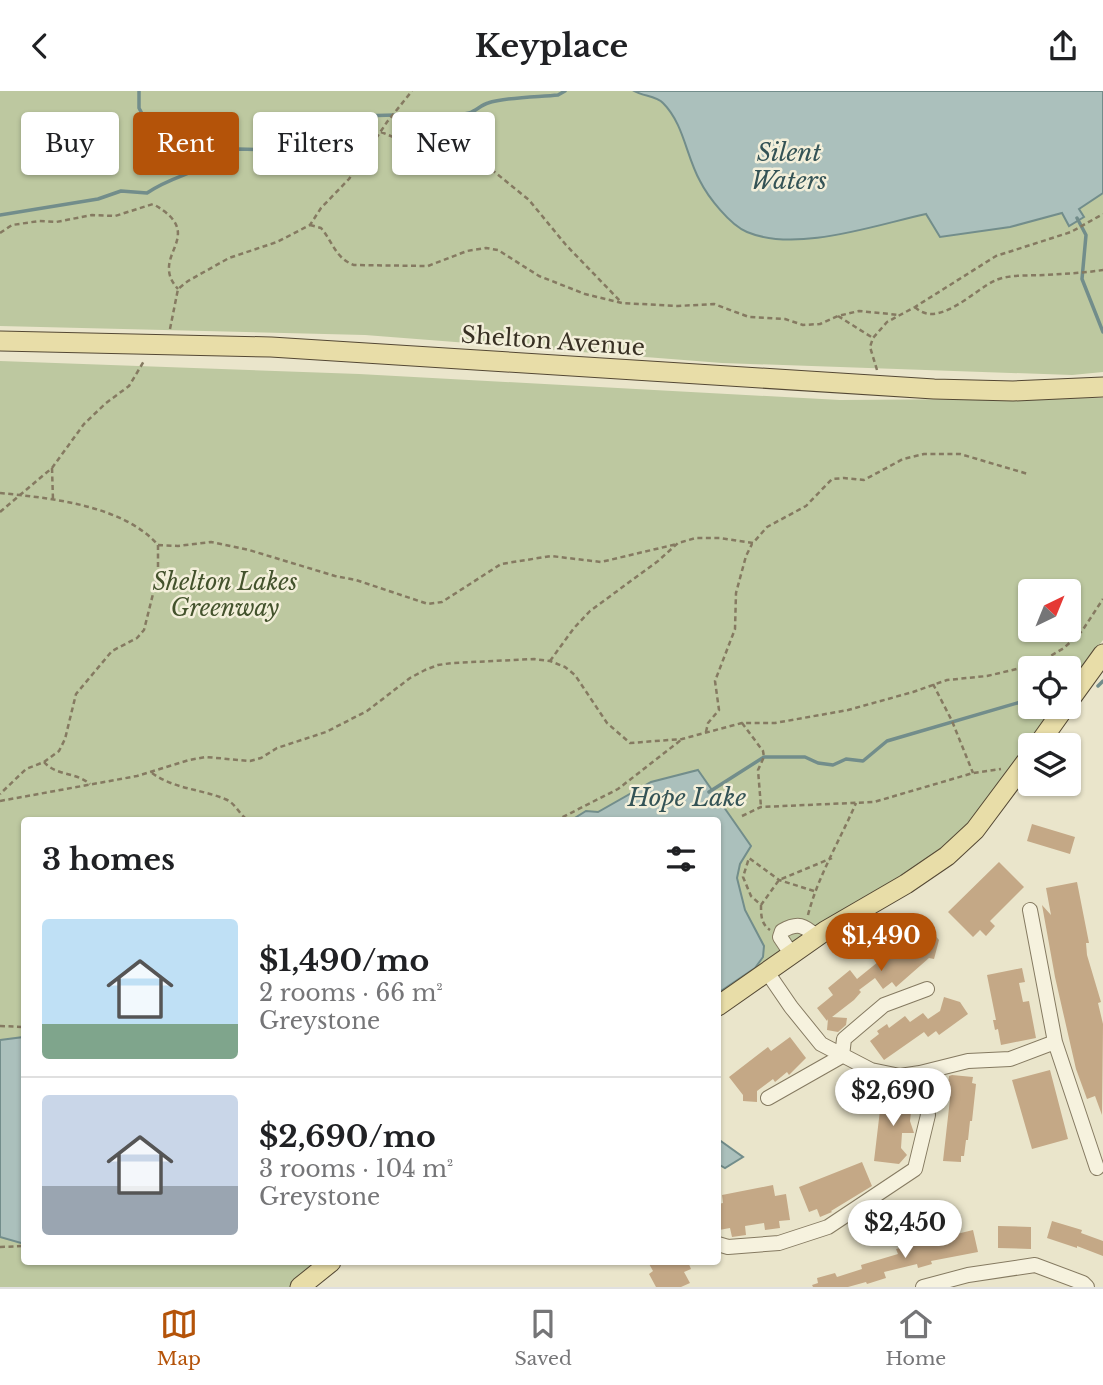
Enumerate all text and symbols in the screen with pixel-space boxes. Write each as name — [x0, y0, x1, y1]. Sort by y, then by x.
text: Keyplace — [475, 26, 628, 66]
icon: back — [21, 27, 59, 65]
icon: share — [1044, 27, 1082, 65]
chip: Buy — [21, 112, 119, 175]
chip: Rent — [133, 112, 239, 175]
chip: Filters — [253, 112, 378, 175]
chip: New — [392, 112, 495, 175]
water label: Silent Waters — [751, 138, 827, 195]
street label: Shelton Avenue — [460, 321, 646, 361]
park label: Shelton Lakes Greenway — [152, 568, 298, 622]
north arrow — [1018, 579, 1082, 642]
map controls — [1018, 579, 1081, 796]
button: locate — [1018, 656, 1081, 719]
button: layers — [1018, 733, 1081, 796]
water label: Hope Lake — [627, 783, 746, 812]
icon: filters — [662, 840, 700, 878]
text: 3 homes — [42, 841, 175, 878]
pin: $1,490 — [824, 913, 938, 973]
text: $1,490 — [841, 922, 921, 950]
text: $1,490/mo — [259, 942, 429, 979]
icon: home — [98, 947, 182, 1031]
text: 2 rooms · 66 m² — [259, 979, 443, 1007]
text: Greystone — [259, 1007, 380, 1035]
pin: $2,690 — [836, 1069, 950, 1128]
text: $2,690 — [851, 1077, 935, 1105]
text: $2,690/mo — [259, 1118, 436, 1155]
icon: home — [98, 1123, 182, 1207]
text: 3 rooms · 104 m² — [259, 1155, 453, 1183]
text: Greystone — [259, 1183, 380, 1211]
pin: $2,450 — [848, 1201, 962, 1260]
text: $2,450 — [864, 1209, 946, 1237]
tab: Map — [157, 1305, 201, 1370]
tab: Saved — [515, 1305, 572, 1370]
tab: Home — [885, 1305, 946, 1370]

